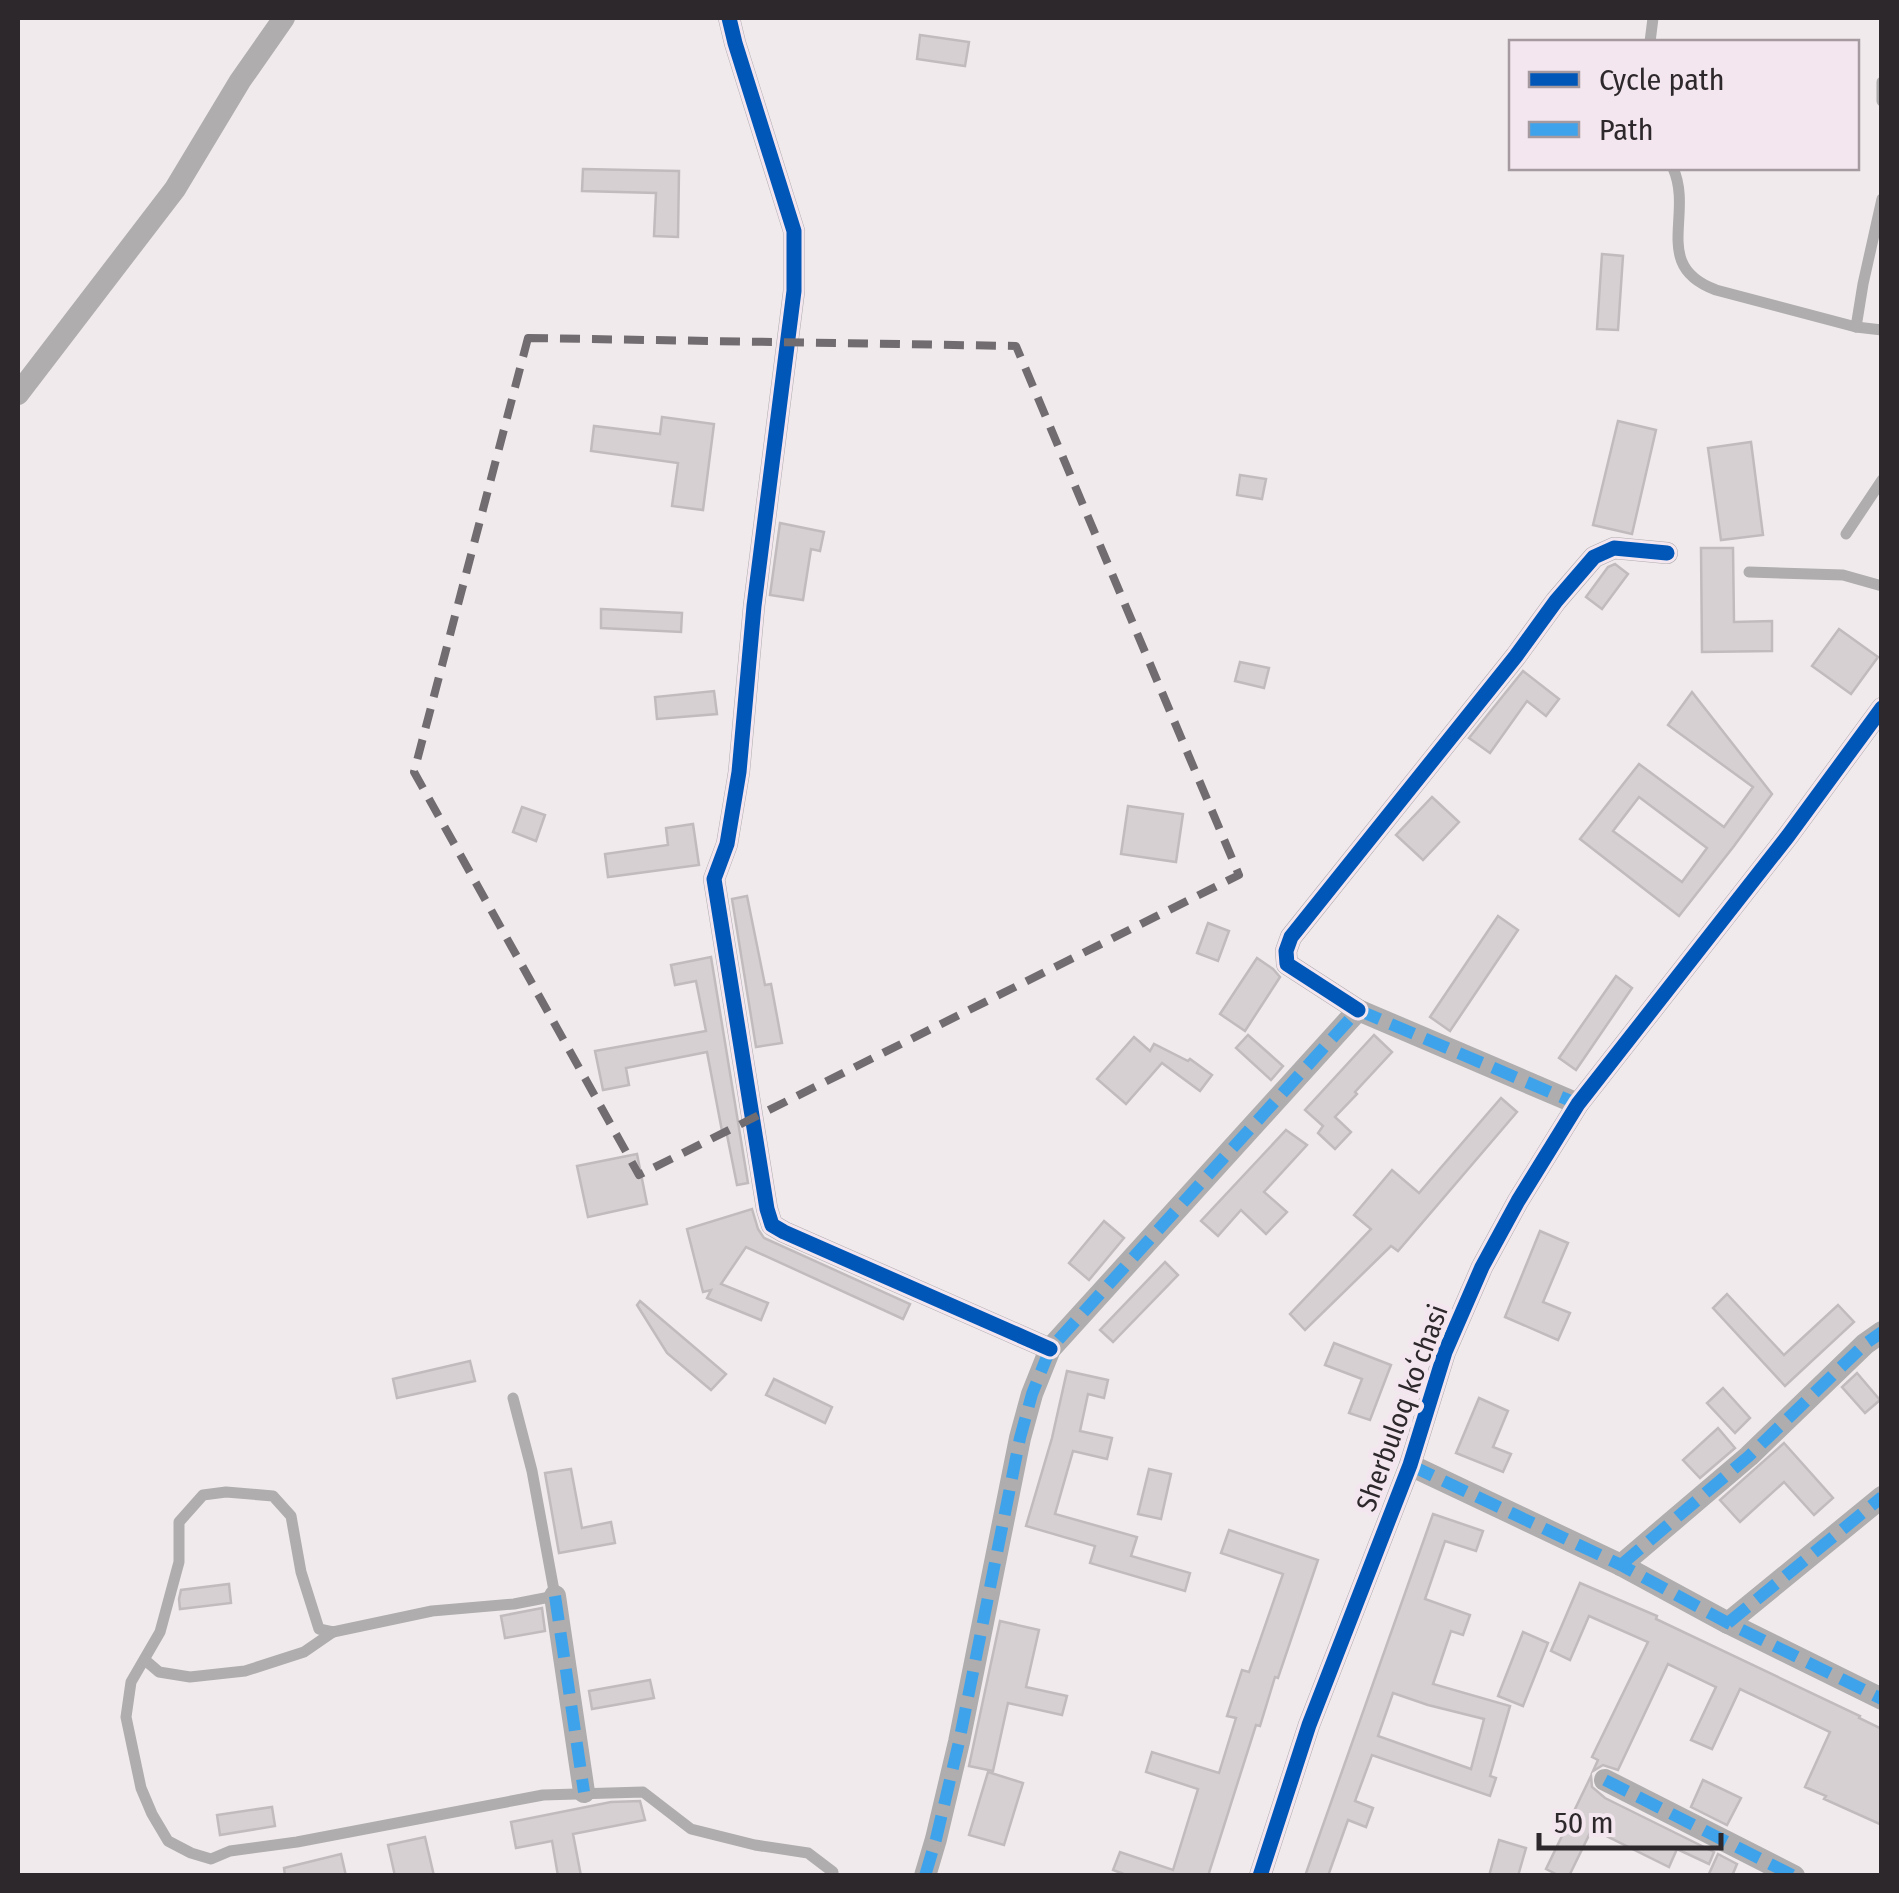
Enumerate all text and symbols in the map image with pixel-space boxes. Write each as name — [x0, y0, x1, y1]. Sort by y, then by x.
legend — [1509, 40, 1859, 170]
text: Cycle path — [1599, 62, 1725, 98]
text: Path — [1599, 112, 1653, 148]
street label: Sherbuloq koʻchasi — [1349, 1300, 1455, 1516]
scale bar — [1539, 1788, 1722, 1850]
text: 50 m — [1554, 1805, 1614, 1841]

